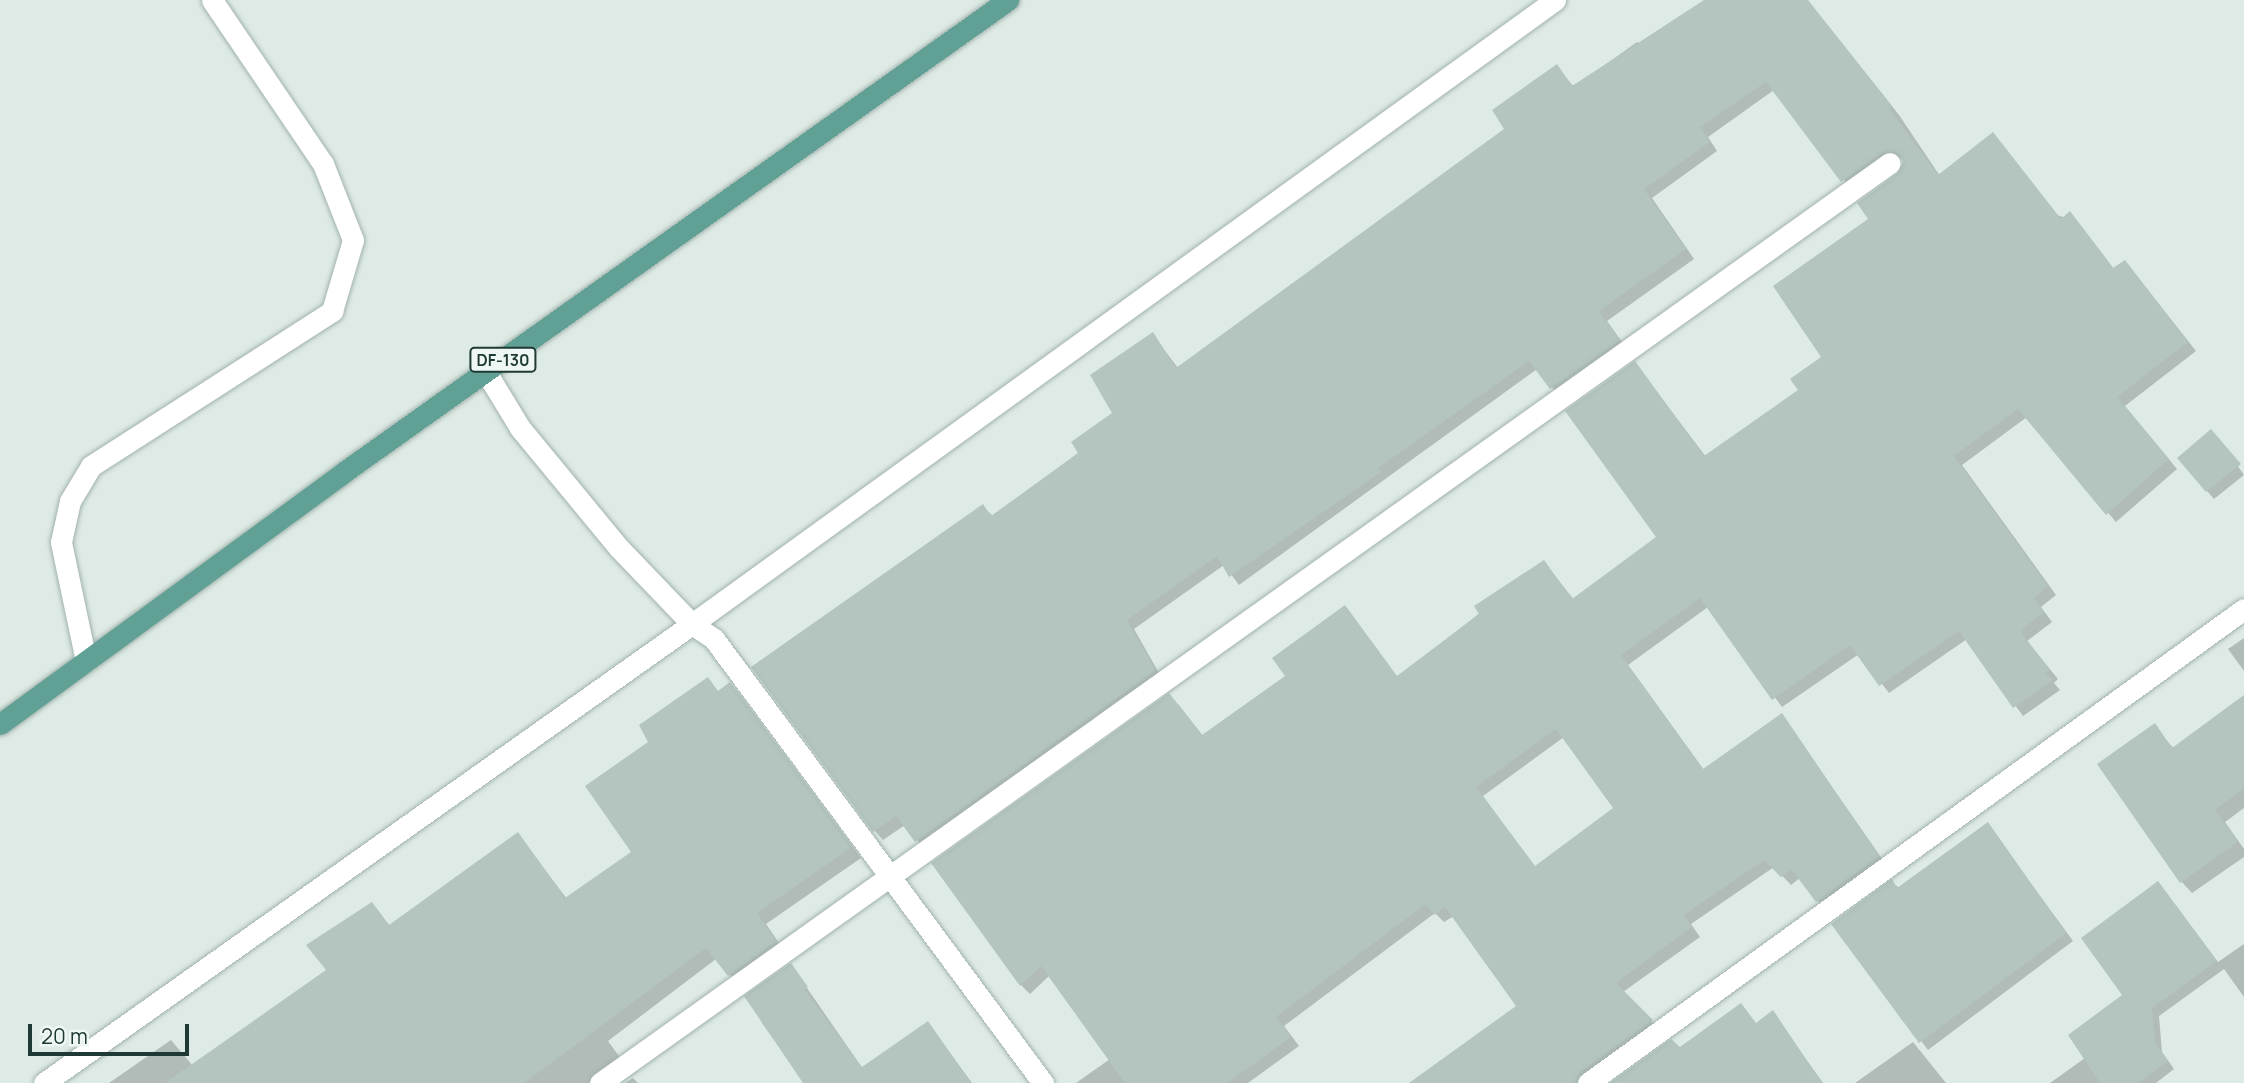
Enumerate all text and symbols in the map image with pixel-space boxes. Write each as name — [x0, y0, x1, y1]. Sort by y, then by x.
road number: DF-130 — [468, 348, 538, 372]
scale bar — [32, 1010, 192, 1054]
text: 20 m — [41, 1022, 88, 1050]

